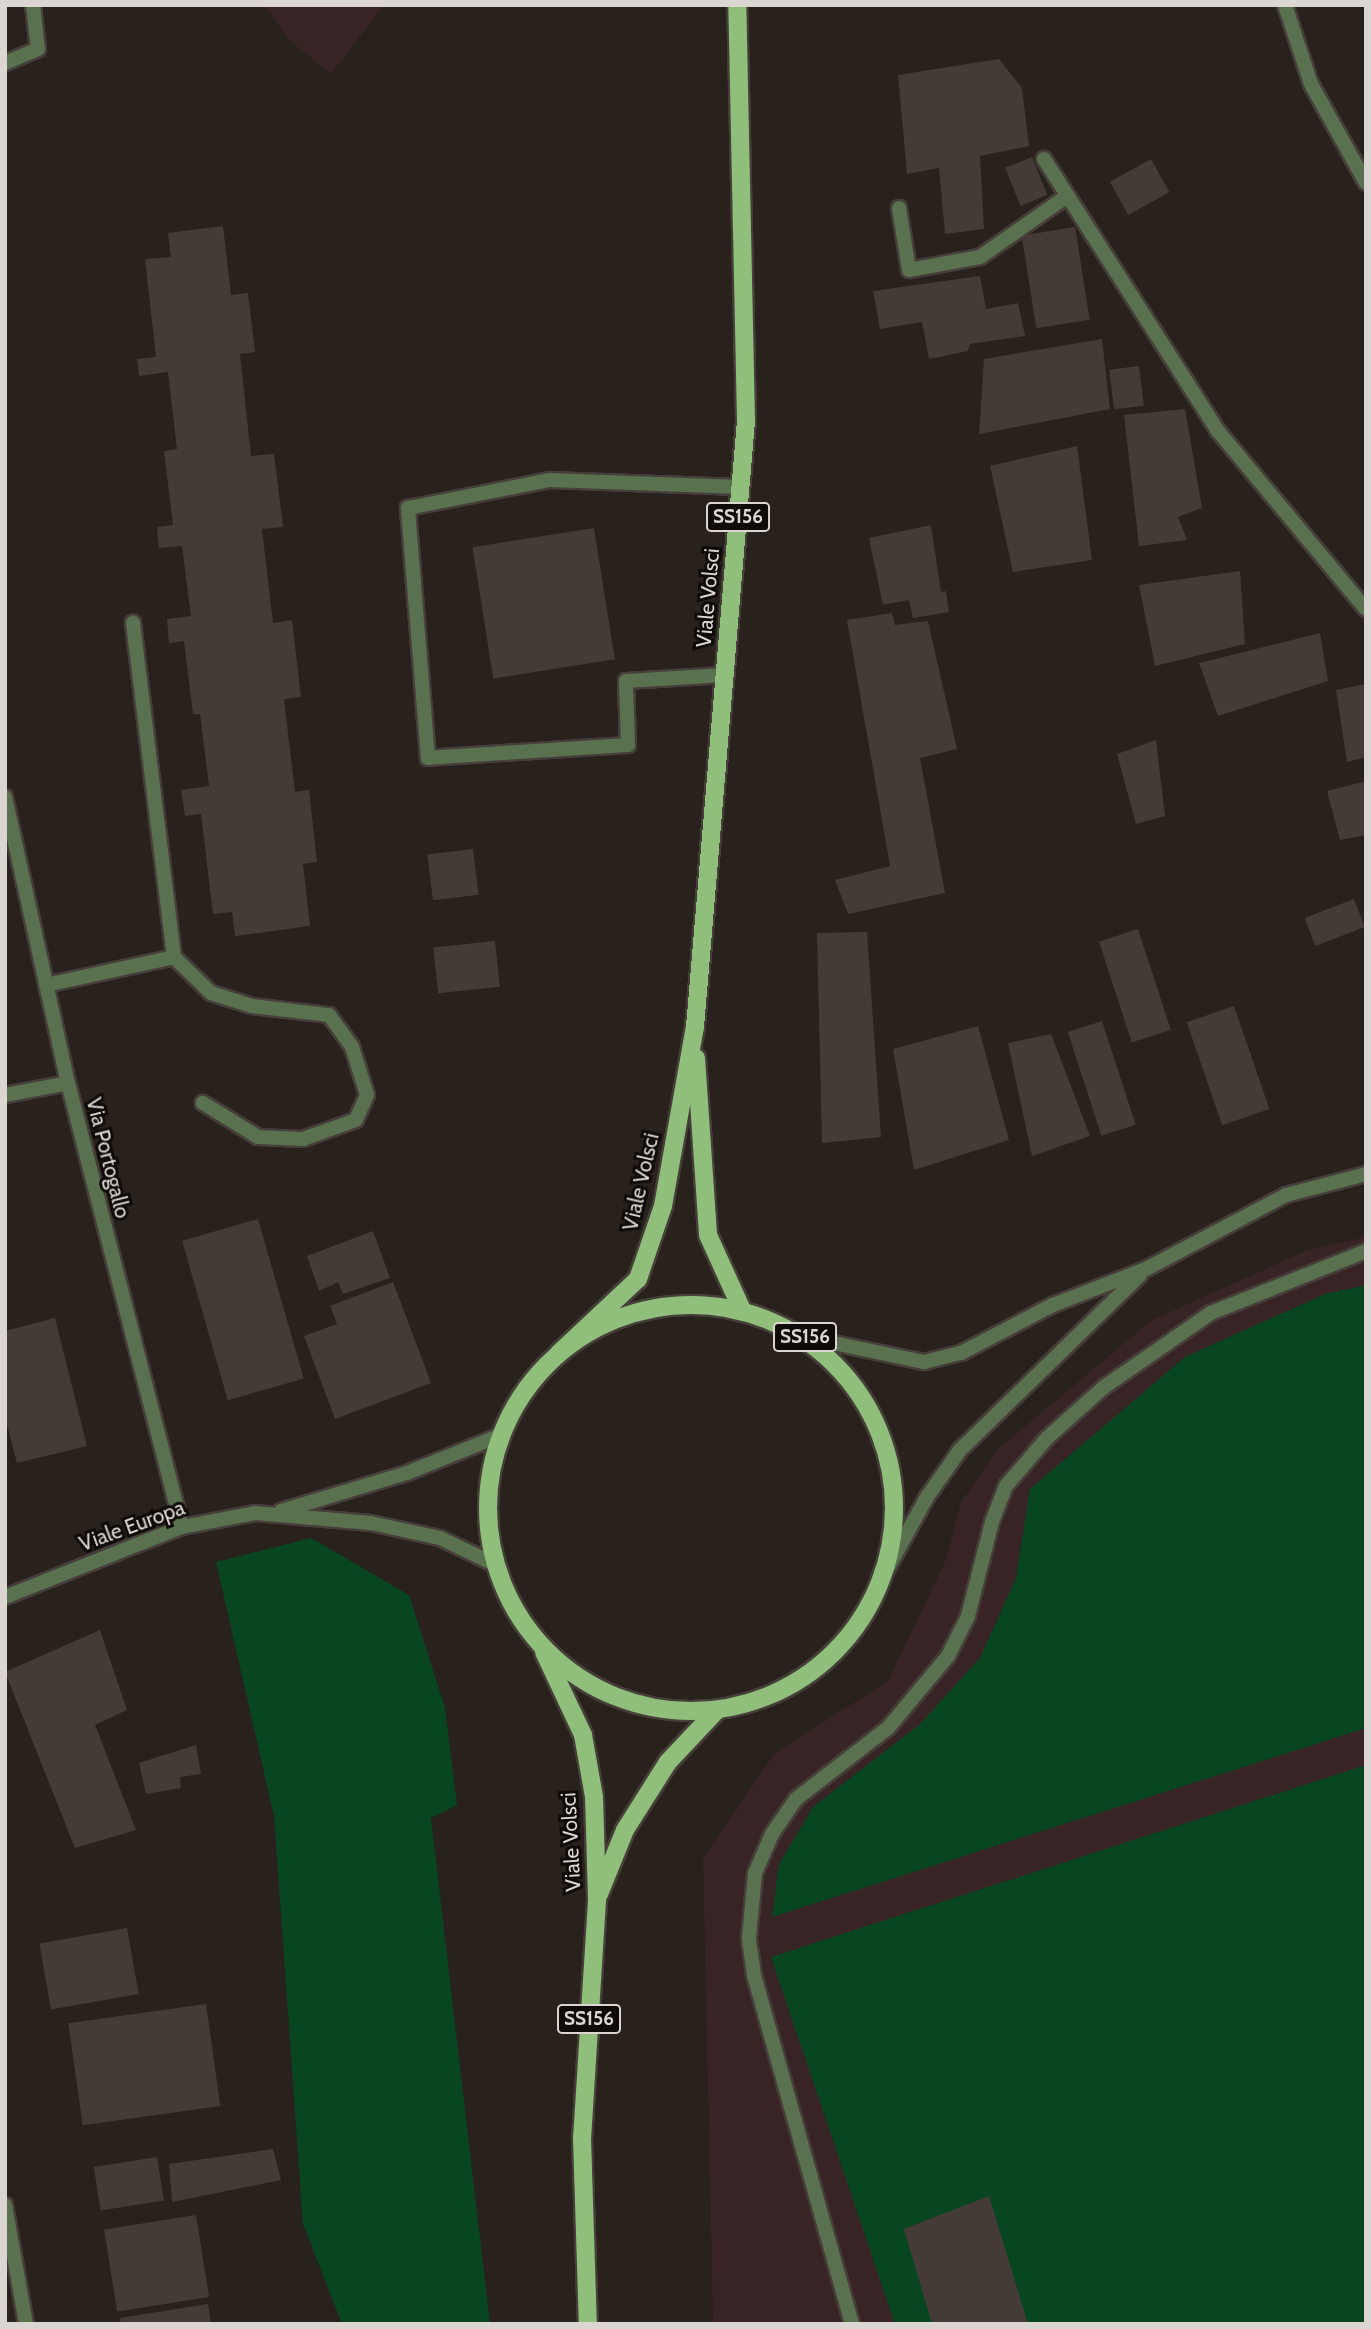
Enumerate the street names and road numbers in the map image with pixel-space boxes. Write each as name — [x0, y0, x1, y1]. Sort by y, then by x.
road number: SS156 — [705, 502, 771, 532]
street label: Viale Volsci — [691, 547, 725, 649]
street label: Via Portogallo — [81, 1095, 135, 1221]
street label: Viale Volsci — [618, 1131, 664, 1233]
road number: SS156 — [772, 1322, 838, 1352]
street label: Viale Europa — [76, 1495, 188, 1557]
street label: Viale Volsci — [556, 1792, 586, 1892]
road number: SS156 — [556, 2004, 622, 2035]

